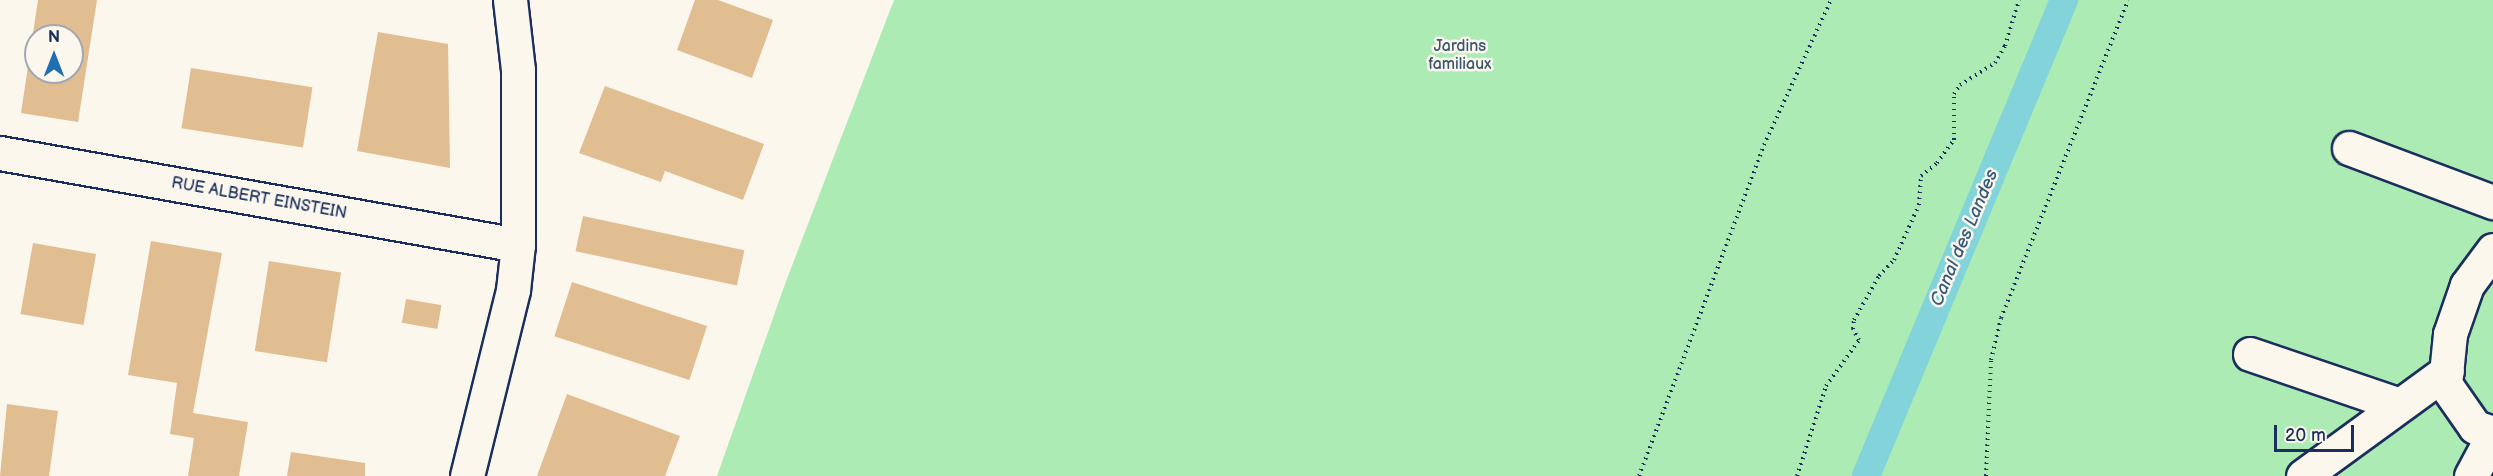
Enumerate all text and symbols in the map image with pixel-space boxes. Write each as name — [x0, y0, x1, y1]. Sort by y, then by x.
north arrow — [24, 24, 84, 84]
text: N — [48, 28, 60, 47]
park label: Jardins familiaux — [1428, 37, 1492, 75]
water label: Canal des Landes — [1926, 166, 2004, 310]
street label: RUE ALBERT EINSTEIN — [170, 174, 348, 224]
scale bar — [2277, 413, 2356, 451]
text: 20 m — [2285, 425, 2326, 446]

